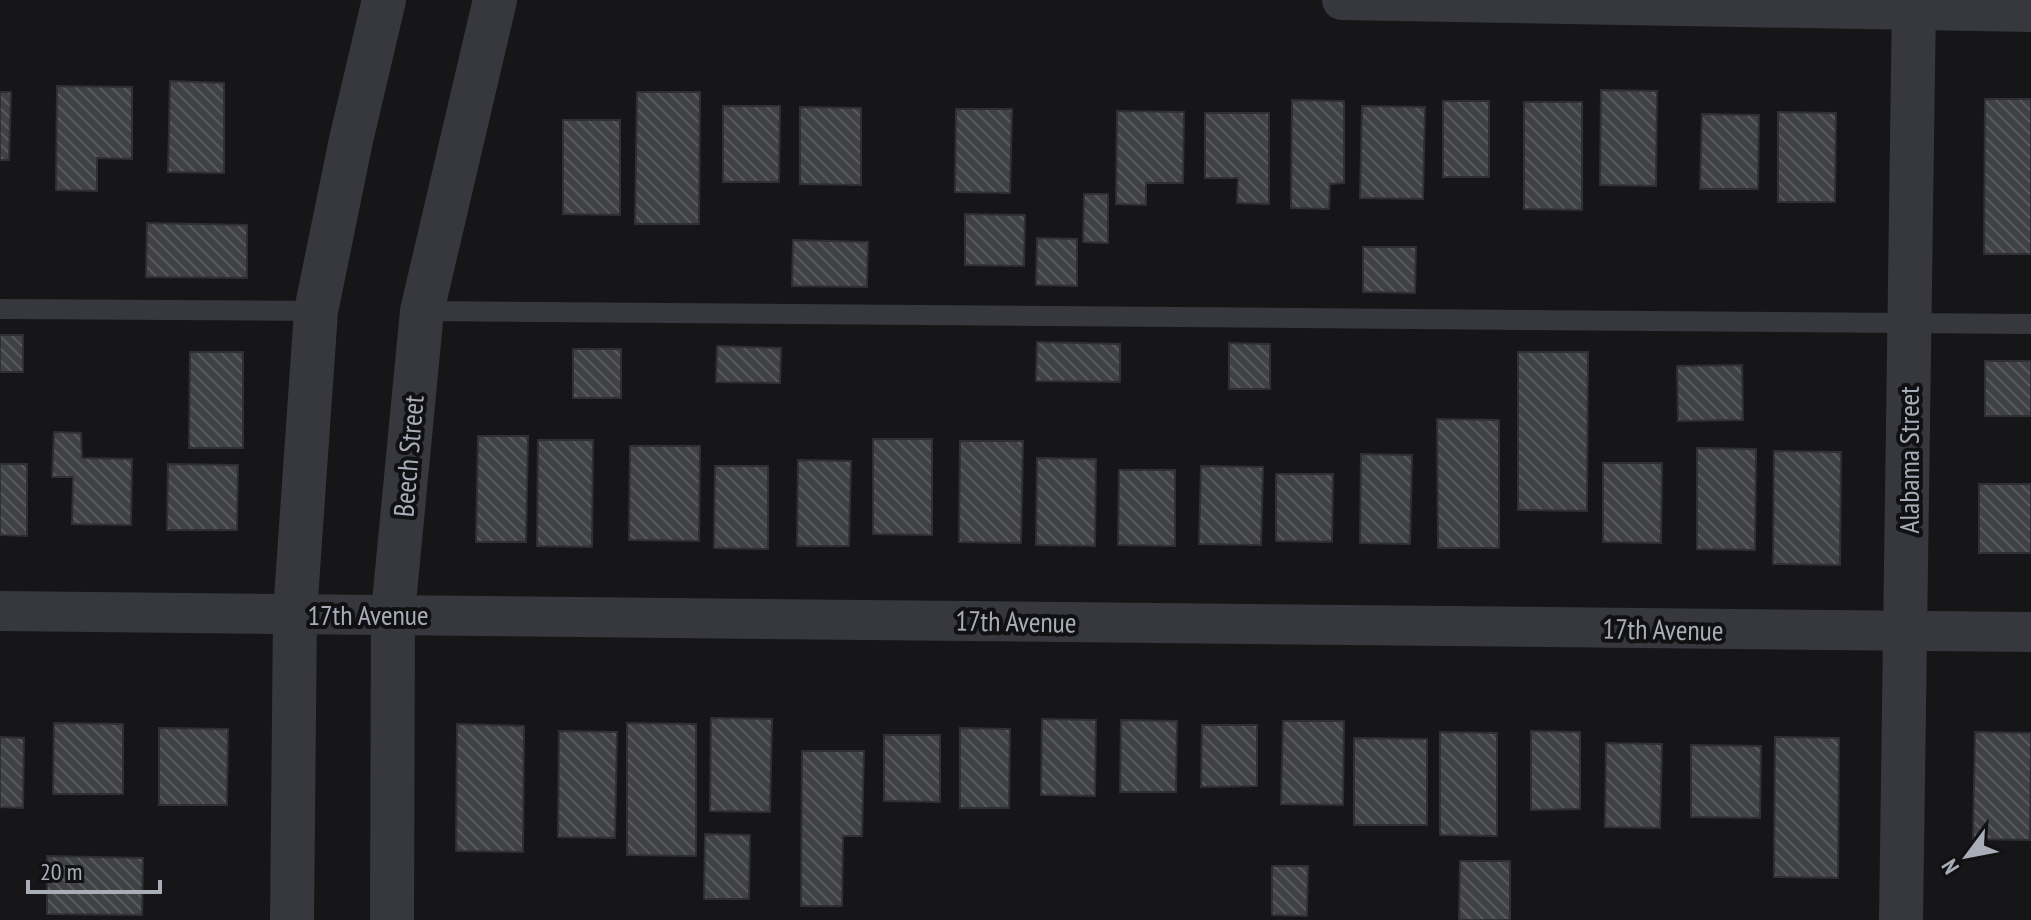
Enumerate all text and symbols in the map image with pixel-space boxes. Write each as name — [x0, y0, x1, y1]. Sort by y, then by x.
street label: Alabama Street — [1890, 386, 1927, 534]
street label: Beech Street — [384, 393, 432, 518]
street label: 17th Avenue — [308, 596, 429, 633]
street label: 17th Avenue — [955, 601, 1077, 641]
street label: 17th Avenue — [1602, 609, 1724, 649]
north arrow — [1927, 816, 2007, 896]
scale bar — [28, 844, 160, 894]
text: N — [1935, 854, 1965, 879]
text: 20 m — [40, 856, 82, 887]

